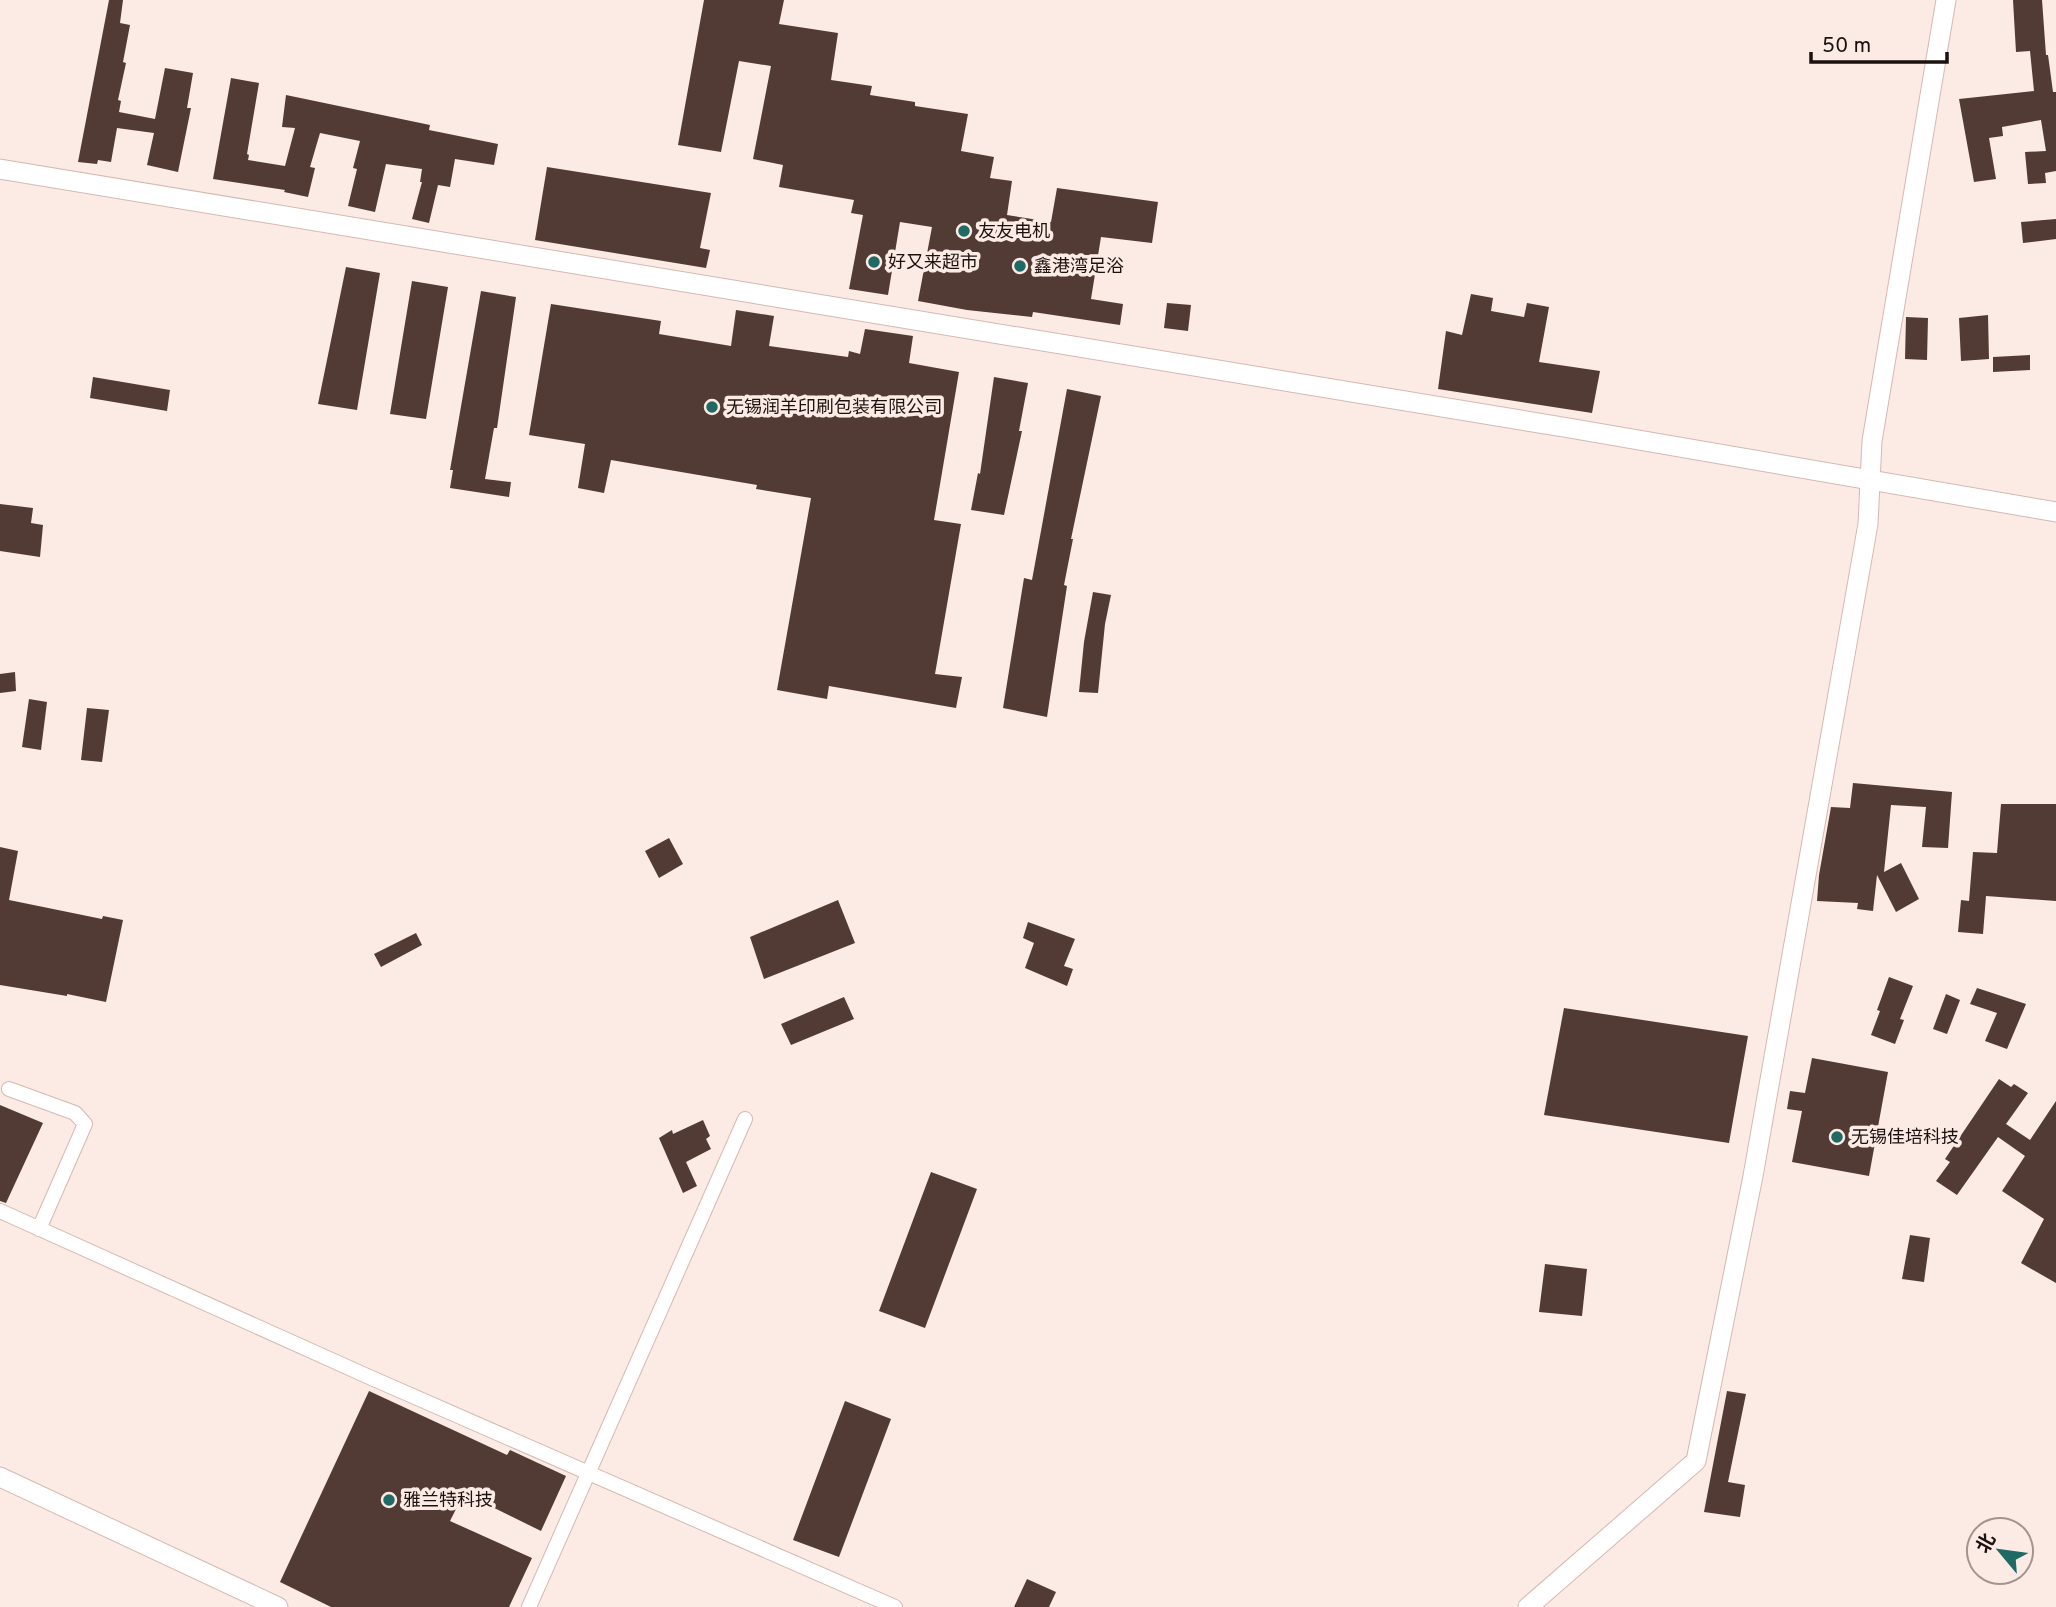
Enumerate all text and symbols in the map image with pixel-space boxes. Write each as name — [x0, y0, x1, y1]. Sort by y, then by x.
scale bar — [1811, 21, 1948, 65]
text: 50 m — [1822, 33, 1871, 60]
place label: 友友电机 — [978, 221, 1050, 244]
marker: 友友电机 — [956, 223, 972, 239]
place label: 好又来超市 — [888, 252, 978, 275]
marker: 好又来超市 — [866, 254, 882, 270]
place label: 鑫港湾足浴 — [1034, 256, 1124, 279]
marker: 鑫港湾足浴 — [1012, 258, 1028, 274]
place label: 无锡润羊印刷包装有限公司 — [726, 397, 942, 420]
marker: 无锡润羊印刷包装有限公司 — [704, 399, 720, 415]
place label: 无锡佳培科技 — [1851, 1127, 1959, 1150]
marker: 无锡佳培科技 — [1829, 1129, 1845, 1145]
place label: 雅兰特科技 — [403, 1490, 493, 1513]
marker: 雅兰特科技 — [381, 1492, 397, 1508]
north arrow — [1965, 1516, 2035, 1586]
text: 北 — [1972, 1530, 2002, 1558]

